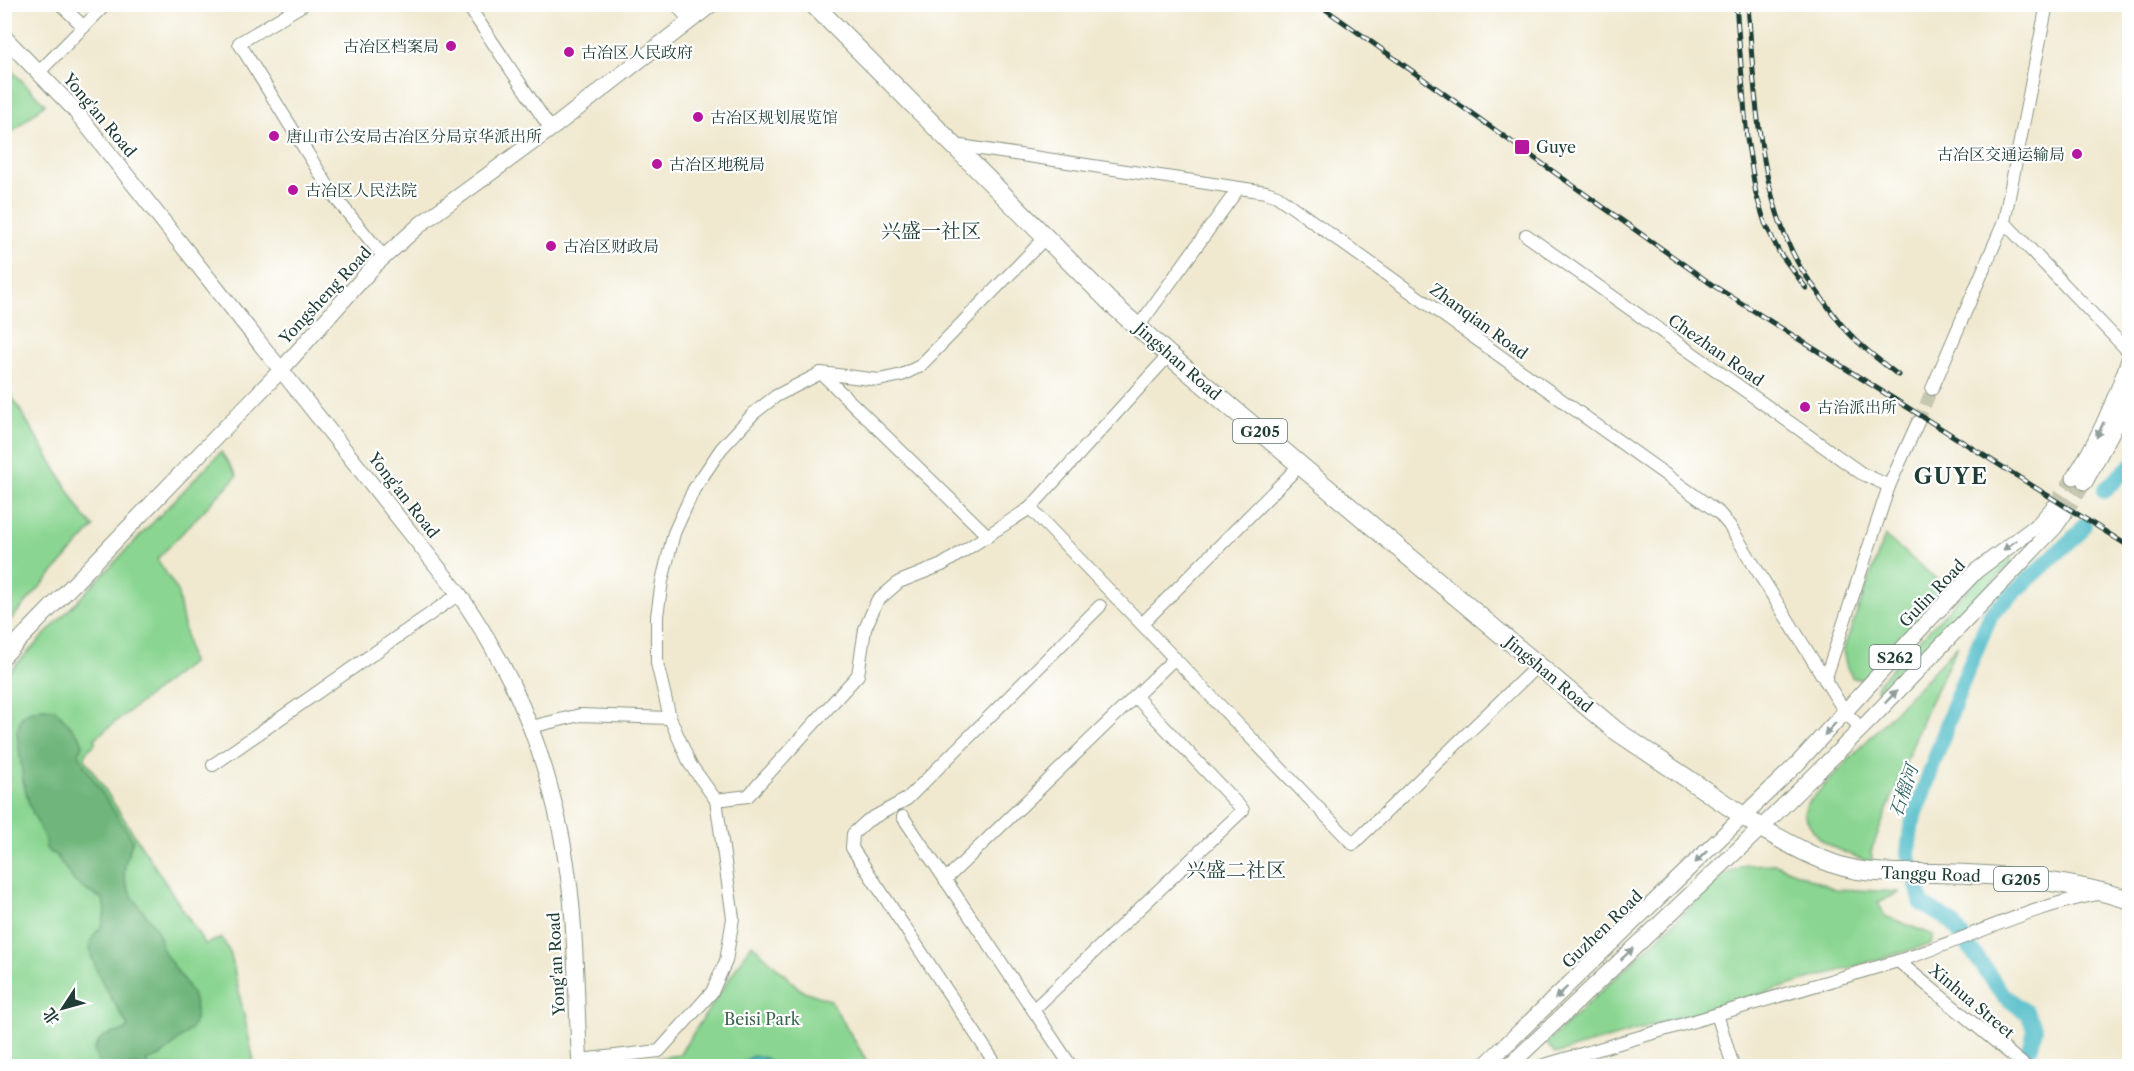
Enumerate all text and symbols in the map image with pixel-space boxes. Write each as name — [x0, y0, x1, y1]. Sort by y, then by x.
place label: 古冶区档案局 — [343, 36, 439, 56]
marker: 古冶区档案局 — [444, 39, 458, 53]
place label: 古冶区人民政府 — [581, 42, 693, 62]
marker: 古冶区人民政府 — [562, 45, 576, 59]
street label: Yong'an Road — [58, 68, 141, 161]
place label: 古冶区规划展览馆 — [710, 107, 838, 127]
marker: 古冶区规划展览馆 — [691, 110, 705, 124]
place label: 唐山市公安局古冶区分局京华派出所 — [286, 126, 542, 146]
marker: 唐山市公安局古冶区分局京华派出所 — [267, 129, 281, 143]
place label: Guye — [1536, 137, 1576, 157]
marker: Guye — [1513, 138, 1531, 156]
place label: 古冶区交通运输局 — [1937, 144, 2065, 164]
marker: 古冶区交通运输局 — [2070, 147, 2084, 161]
place label: 古冶区地税局 — [669, 154, 765, 174]
marker: 古冶区地税局 — [650, 157, 664, 171]
place label: 古冶区人民法院 — [305, 180, 417, 200]
marker: 古冶区人民法院 — [286, 183, 300, 197]
district label: 兴盛一社区 — [881, 219, 981, 243]
place label: 古冶区财政局 — [563, 236, 659, 256]
marker: 古冶区财政局 — [544, 239, 558, 253]
street label: Yongsheng Road — [274, 242, 375, 349]
street label: Zhanqian Road — [1426, 279, 1532, 363]
street label: Chezhan Road — [1664, 310, 1768, 390]
street label: Jingshan Road — [1128, 316, 1226, 404]
place label: 古治派出所 — [1817, 397, 1897, 417]
marker: 古治派出所 — [1798, 400, 1812, 414]
road number: G205 — [1233, 419, 1287, 443]
one-way arrow — [2095, 422, 2104, 439]
street label: Yong'an Road — [364, 447, 444, 542]
district label: GUYE — [1914, 463, 1988, 490]
one-way arrow — [2002, 539, 2018, 552]
street label: Gulin Road — [1895, 555, 1969, 631]
street label: Jingshan Road — [1499, 630, 1597, 717]
road number: S262 — [1870, 645, 1920, 669]
one-way arrow — [1884, 691, 1898, 705]
one-way arrow — [1823, 722, 1837, 736]
water label: 石榴河 — [1885, 759, 1924, 820]
one-way arrow — [1694, 850, 1709, 864]
district label: 兴盛二社区 — [1186, 858, 1286, 882]
street label: Tanggu Road — [1881, 862, 1981, 886]
road number: G205 — [1994, 867, 2048, 891]
street label: Guzhen Road — [1558, 886, 1646, 972]
street label: Yong'an Road — [543, 912, 569, 1017]
one-way arrow — [1620, 947, 1635, 961]
street label: Xinhua Street — [1925, 959, 2019, 1043]
north arrow — [33, 978, 93, 1038]
one-way arrow — [1555, 985, 1569, 999]
text: 北 — [38, 1004, 64, 1029]
park label: Beisi Park — [724, 1009, 801, 1029]

